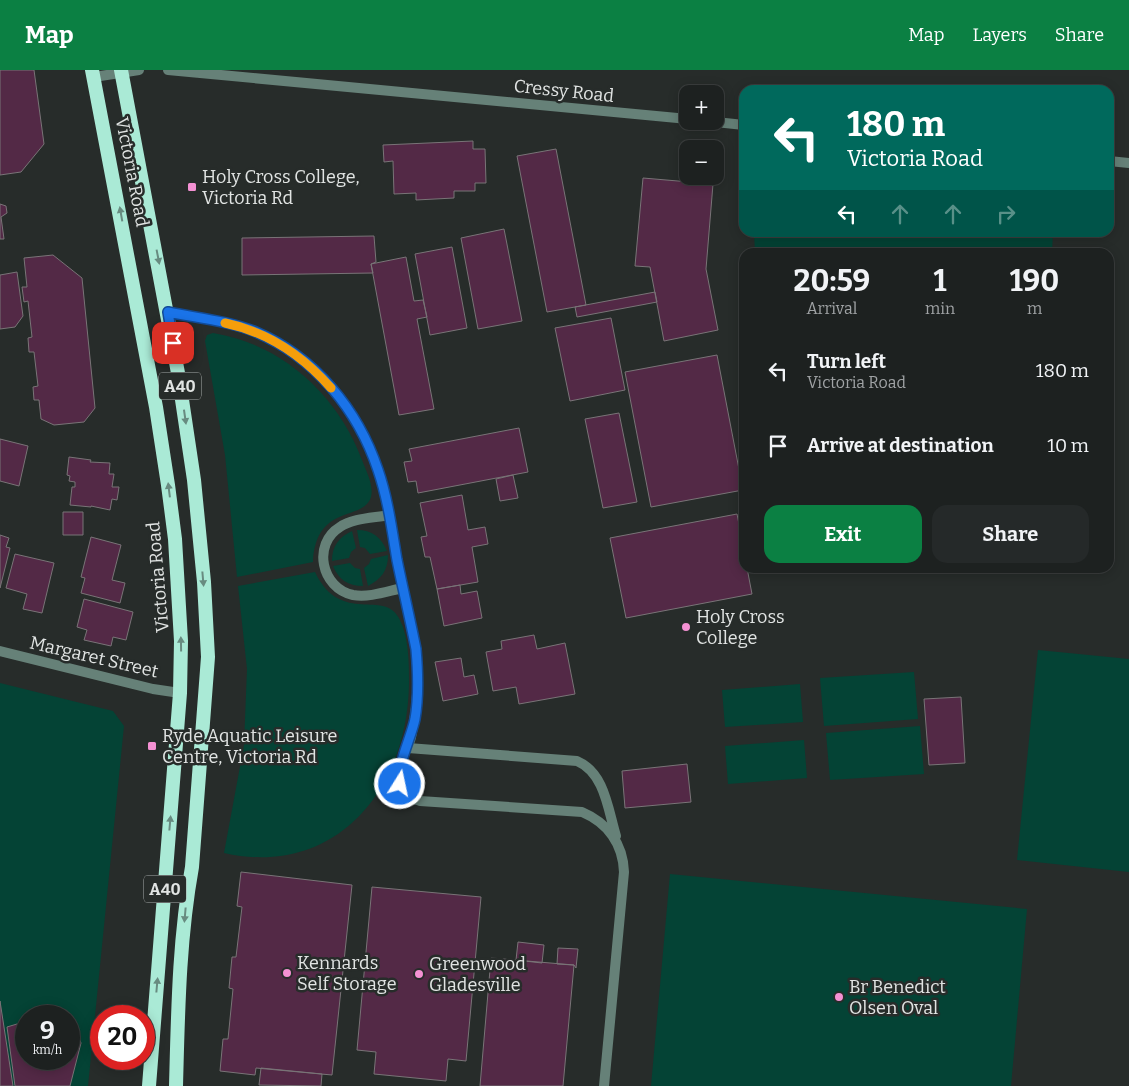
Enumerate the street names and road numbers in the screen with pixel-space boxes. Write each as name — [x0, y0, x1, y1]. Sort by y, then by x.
street label: Cressy Road — [513, 75, 616, 107]
street label: Victoria Road — [111, 115, 153, 229]
road number: A40 — [159, 372, 201, 400]
street label: Victoria Road — [142, 520, 174, 633]
street label: Margaret Street — [28, 632, 161, 683]
road number: A40 — [144, 876, 186, 902]

